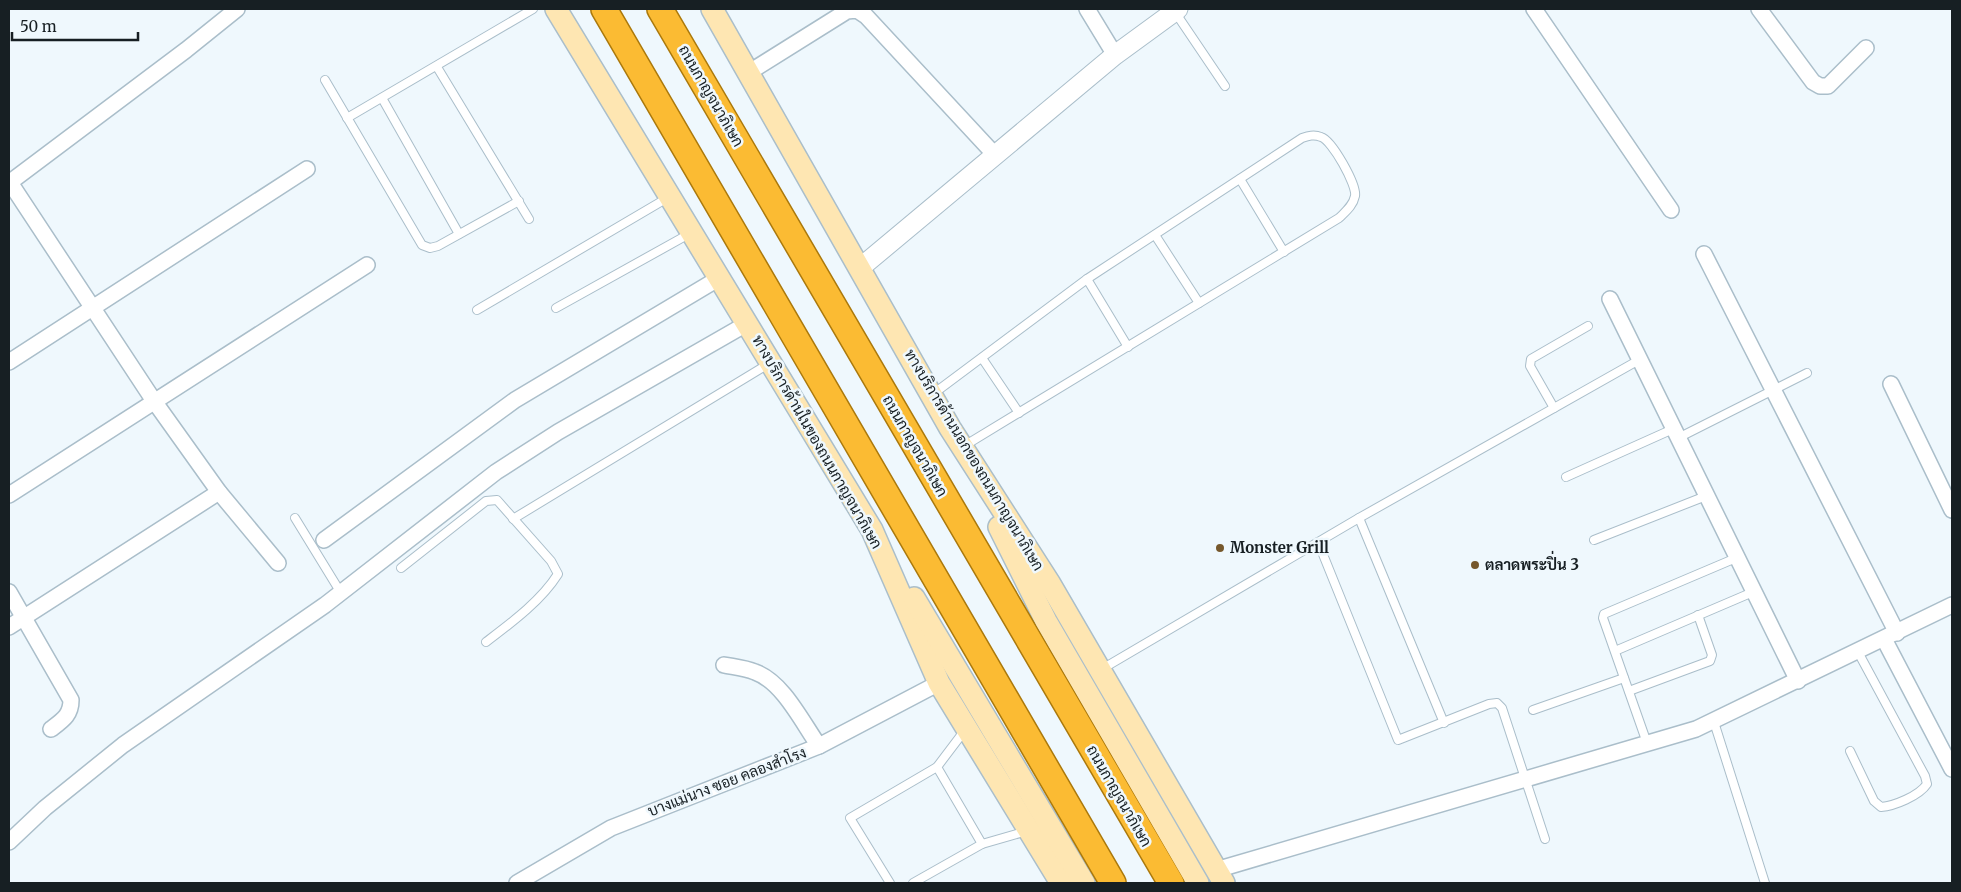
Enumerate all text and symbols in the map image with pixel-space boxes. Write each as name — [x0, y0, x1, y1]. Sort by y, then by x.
scale bar — [12, 10, 139, 42]
text: 50 m — [20, 17, 57, 36]
street label: ถนนกาญจนาภิเษก — [675, 42, 748, 150]
street label: ทางบริการด้านในของถนนกาญจนาภิเษก — [748, 332, 887, 552]
street label: ทางบริการด้านนอกของถนนกาญจนาภิเษก — [901, 345, 1048, 574]
street label: ถนนกาญจนาภิเษก — [879, 392, 952, 500]
place label: Monster Grill — [1230, 538, 1329, 557]
marker: Monster Grill — [1214, 542, 1226, 554]
place label: ตลาดพระปิ่น 3 — [1485, 550, 1579, 574]
marker: ตลาดพระปิ่น 3 — [1469, 559, 1481, 571]
street label: ถนนกาญจนาภิเษก — [1083, 742, 1156, 850]
street label: บางแม่นาง ซอย คลองสำโรง — [645, 743, 809, 821]

